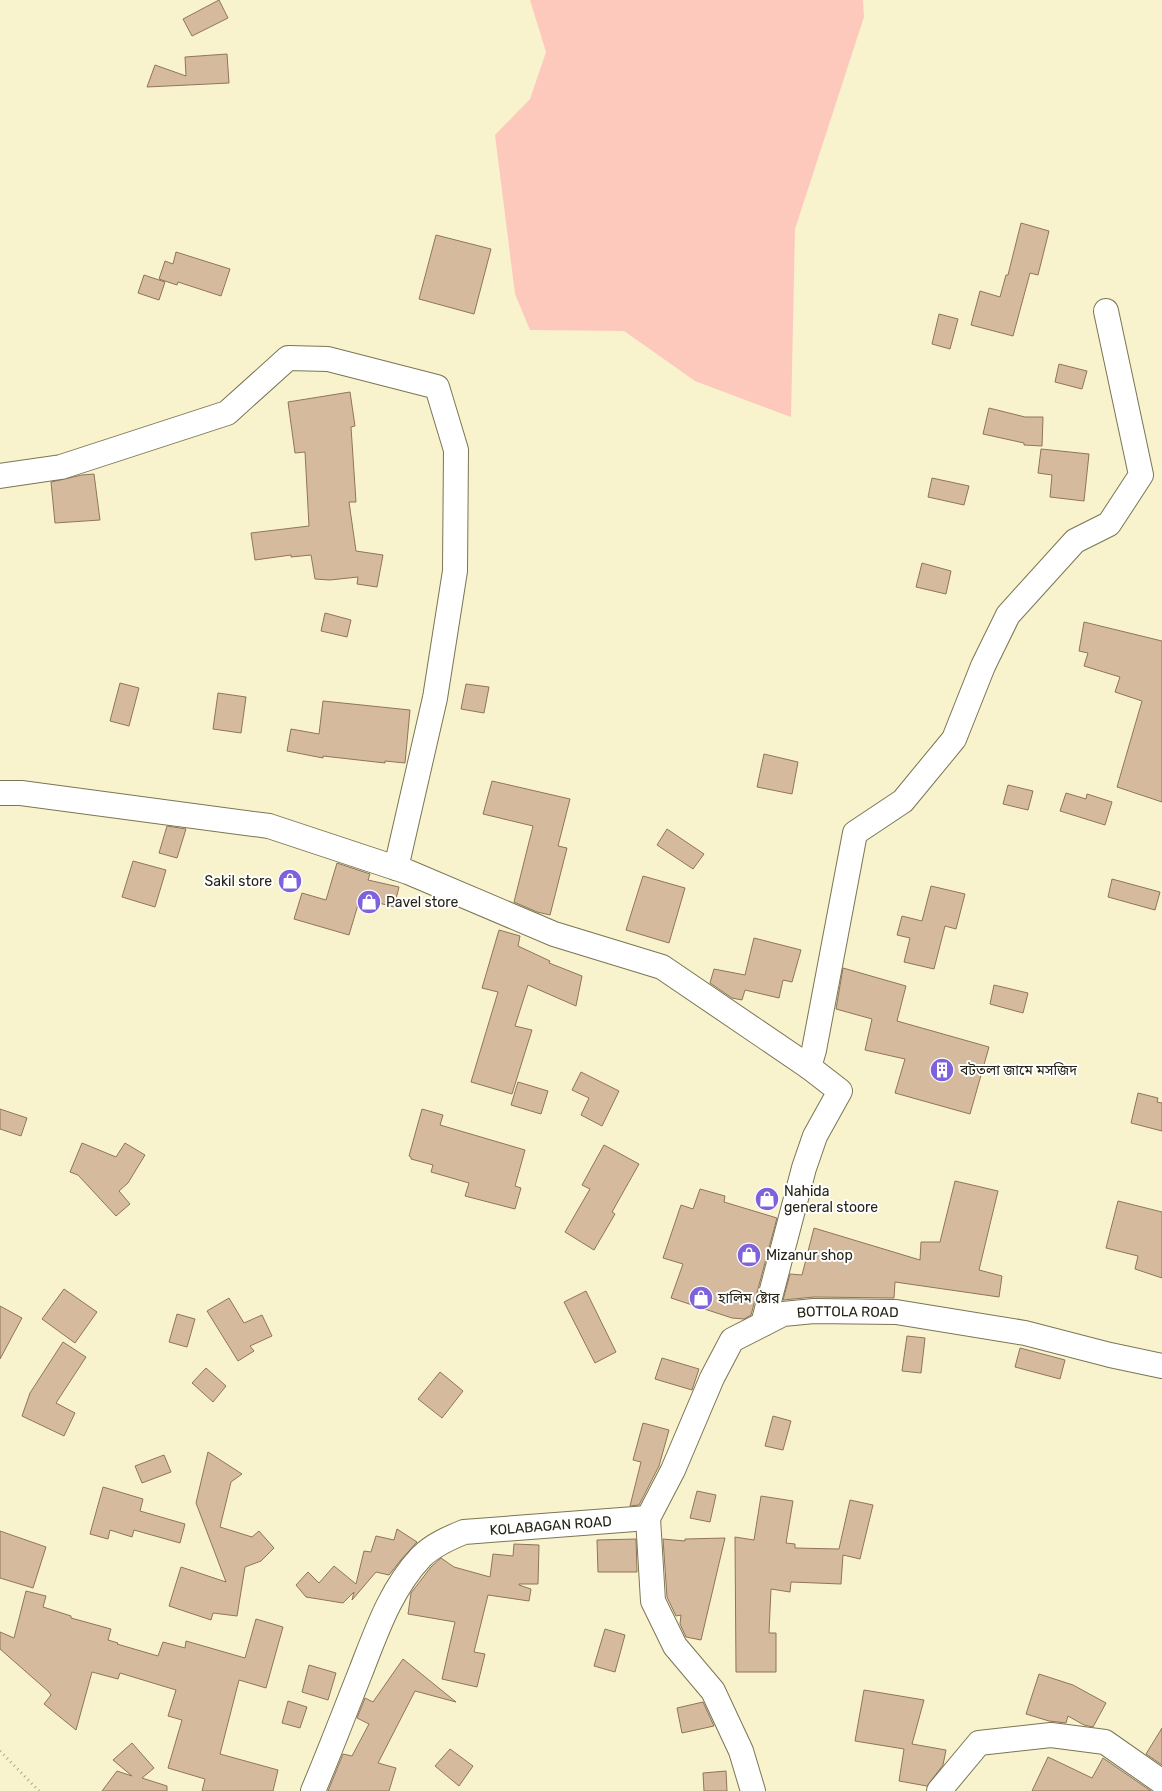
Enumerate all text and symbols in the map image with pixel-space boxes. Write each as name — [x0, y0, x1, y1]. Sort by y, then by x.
shop icon: Sakil store — [277, 868, 303, 894]
place label: Sakil store — [204, 873, 272, 890]
shop icon: Pavel store — [356, 889, 382, 915]
place label: Pavel store — [386, 894, 458, 911]
building icon: বটতলা জামে মসজিদ — [929, 1057, 955, 1083]
place label: বটতলা জামে মসজিদ — [959, 1062, 1077, 1079]
place label: Nahida general stoore — [784, 1183, 878, 1216]
shop icon: Nahida general stoore — [754, 1186, 780, 1212]
shop icon: Mizanur shop — [736, 1242, 762, 1268]
place label: Mizanur shop — [766, 1247, 853, 1264]
shop icon: হালিম ষ্টোর — [688, 1285, 714, 1311]
place label: হালিম ষ্টোর — [717, 1290, 780, 1307]
street label: BOTTOLA ROAD — [796, 1302, 899, 1321]
street label: KOLABAGAN ROAD — [489, 1512, 612, 1539]

